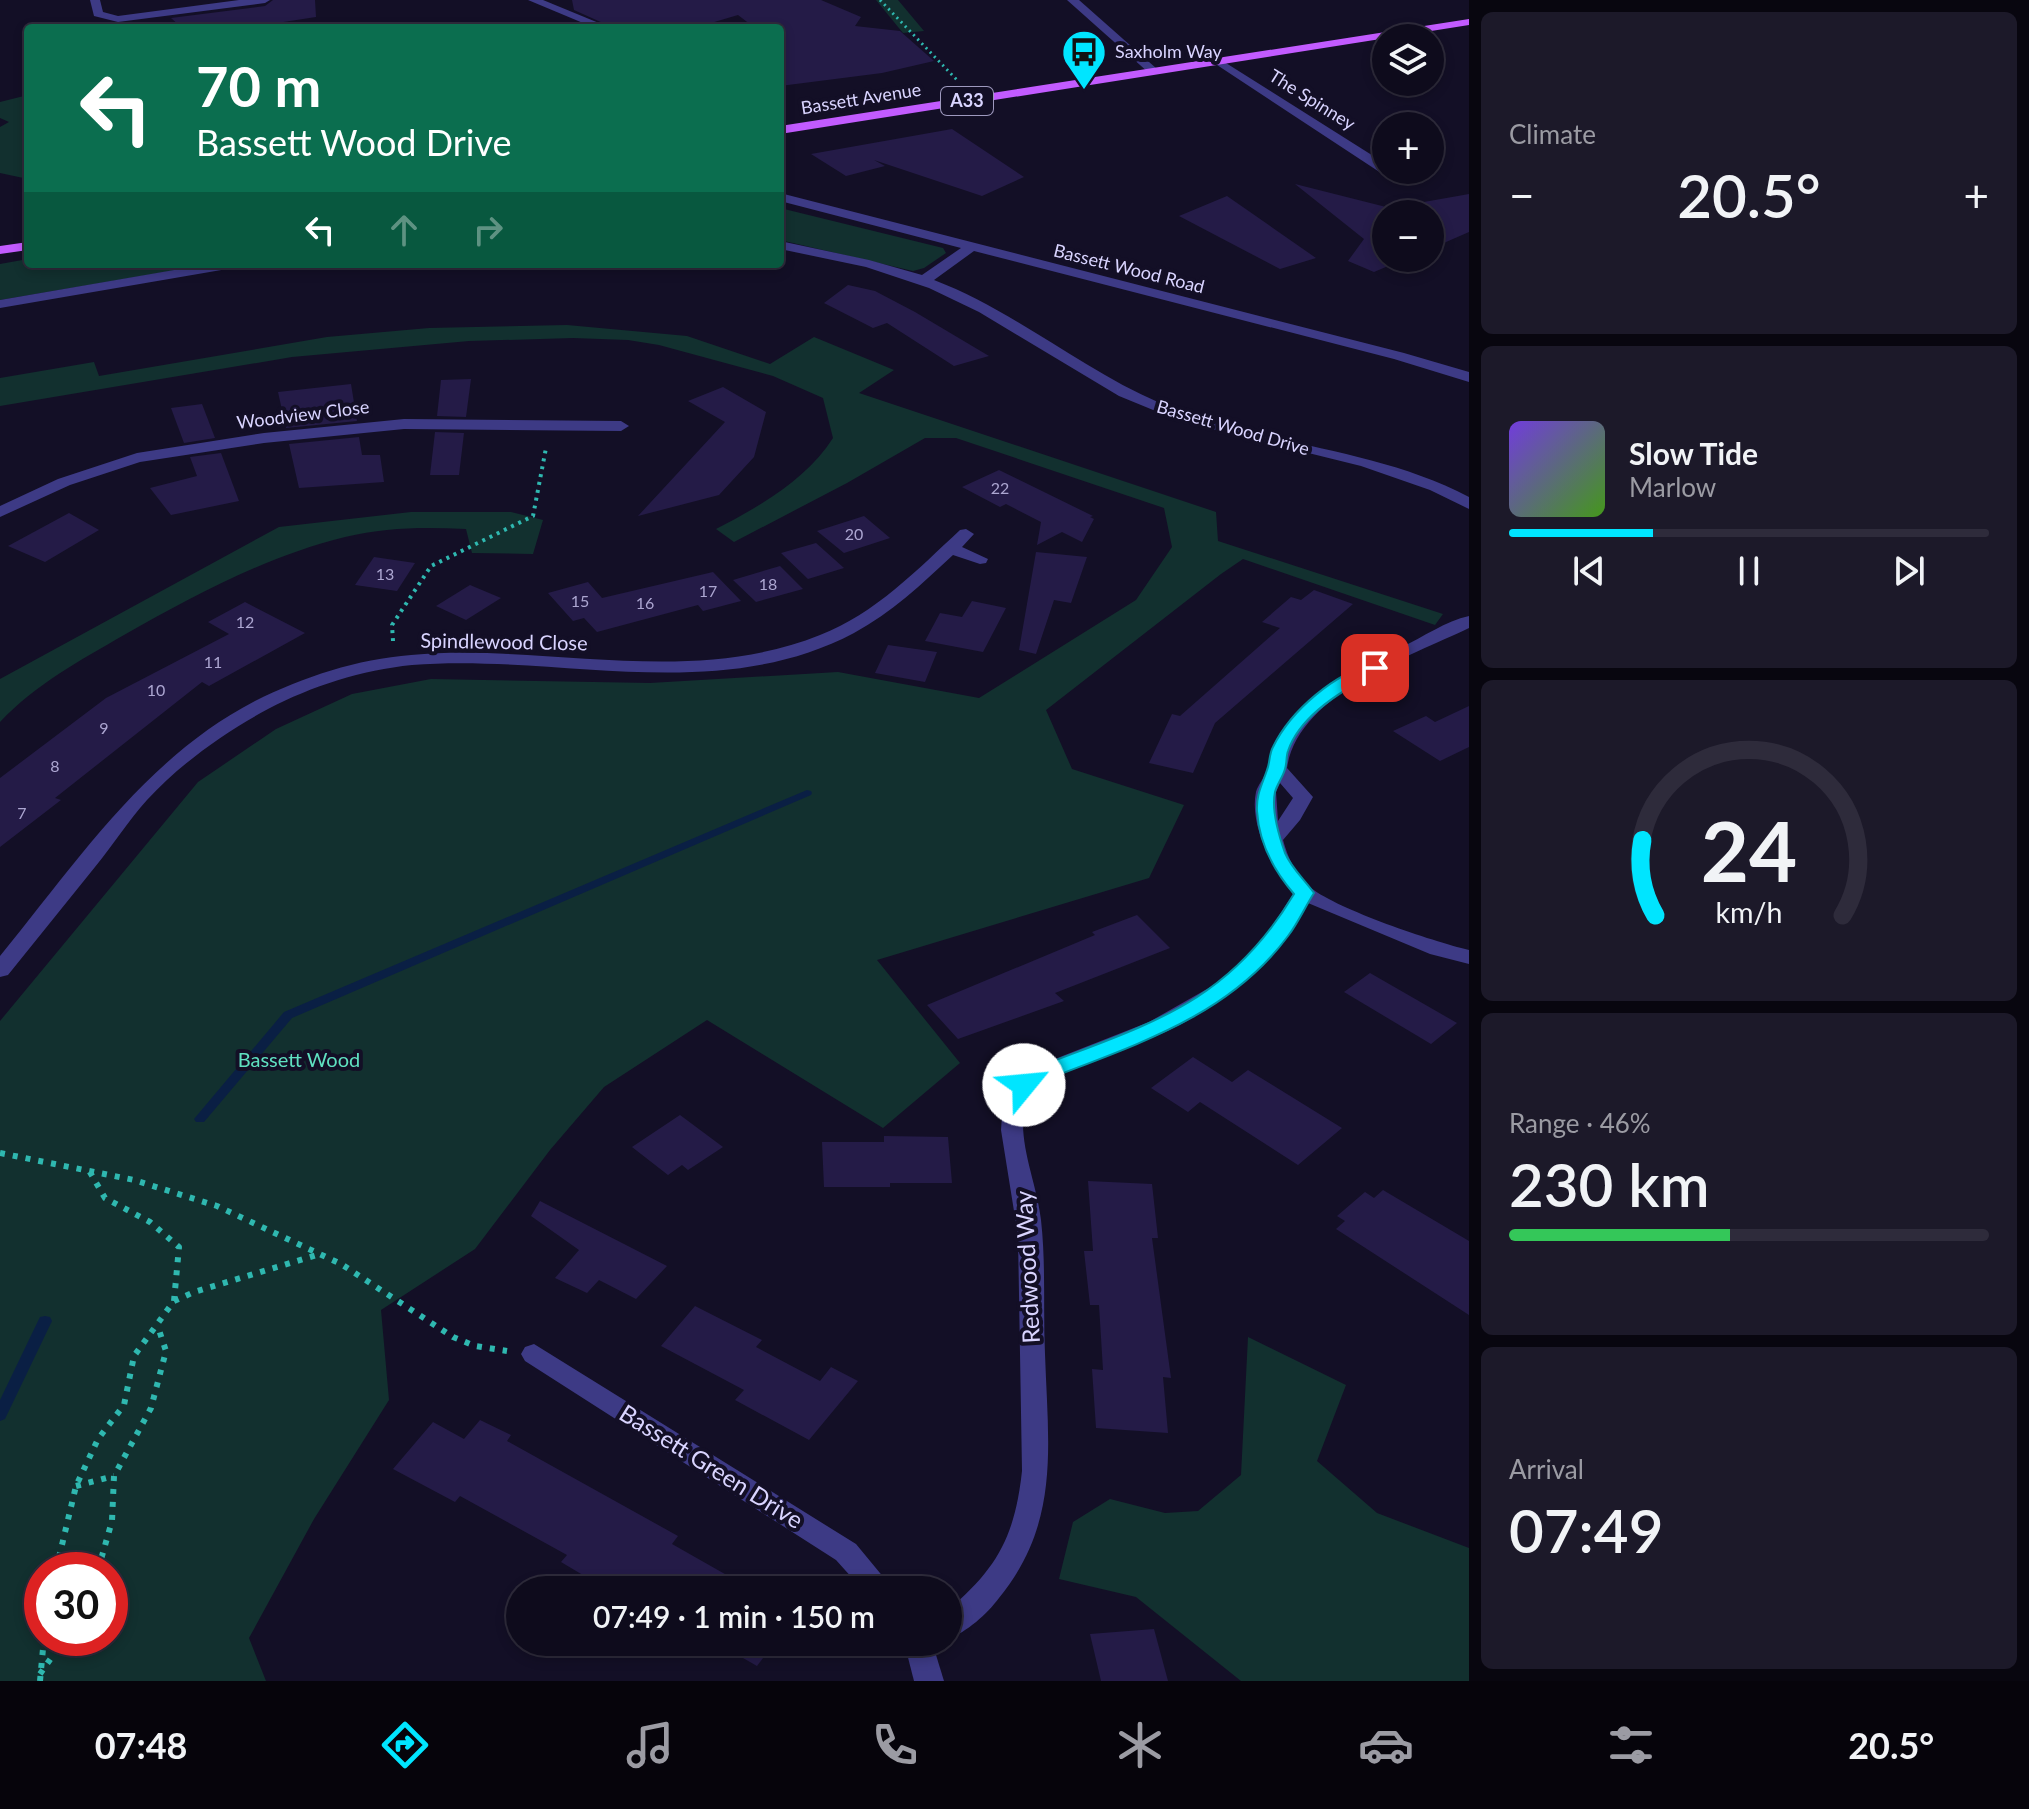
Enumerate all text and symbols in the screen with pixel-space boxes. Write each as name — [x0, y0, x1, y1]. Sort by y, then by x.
map controls — [1372, 24, 1444, 272]
button: layers — [1372, 24, 1444, 96]
bus stop icon: Saxholm Way — [1060, 28, 1108, 91]
place label: Saxholm Way — [1115, 40, 1223, 62]
text: 70 m — [196, 52, 321, 119]
icon: left — [64, 56, 168, 160]
street label: The Spinney — [1265, 64, 1360, 135]
street label: Bassett Avenue — [799, 78, 922, 118]
road number: A33 — [941, 87, 993, 115]
button: + — [1372, 112, 1444, 184]
text: Climate — [1509, 118, 1596, 150]
text: Bassett Wood Drive — [196, 120, 512, 164]
text: 20.5° — [1677, 159, 1821, 231]
text: − — [1509, 169, 1535, 221]
text: + — [1963, 169, 1989, 221]
button: − — [1372, 200, 1444, 272]
icon: left — [298, 208, 342, 252]
icon: ahead — [382, 208, 426, 252]
icon: right — [466, 208, 510, 252]
street label: Bassett Wood Road — [1051, 239, 1207, 297]
street label: Woodview Close — [235, 395, 370, 433]
street label: Bassett Wood Drive — [1154, 395, 1312, 459]
text: Slow Tide — [1629, 435, 1758, 471]
text: Marlow — [1629, 471, 1716, 503]
house number: 22 — [991, 478, 1009, 497]
house number: 20 — [845, 524, 863, 543]
icon: previous — [1567, 549, 1611, 593]
icon: pause — [1727, 549, 1771, 593]
icon: next — [1887, 549, 1931, 593]
house number: 13 — [376, 564, 394, 583]
house number: 18 — [759, 574, 777, 593]
house number: 17 — [699, 581, 717, 600]
house number: 15 — [571, 591, 589, 610]
house number: 16 — [636, 593, 654, 612]
house number: 12 — [236, 612, 254, 631]
street label: Spindlewood Close — [420, 628, 588, 654]
pin — [1341, 634, 1409, 702]
icon: arrive — [1353, 646, 1397, 690]
house number: 11 — [204, 652, 222, 671]
house number: 10 — [147, 680, 165, 699]
house number: 9 — [99, 718, 109, 737]
house number: 8 — [50, 756, 60, 775]
text: 24 — [1701, 800, 1797, 900]
house number: 7 — [17, 803, 27, 822]
text: km/h — [1716, 896, 1782, 930]
position arrow — [982, 1043, 1066, 1127]
park label: Bassett Wood — [238, 1047, 360, 1071]
text: Range · 46% — [1509, 1107, 1651, 1139]
text: 230 km — [1509, 1148, 1710, 1220]
street label: Redwood Way — [1008, 1189, 1045, 1344]
street label: Bassett Green Drive — [615, 1398, 809, 1534]
text: Arrival — [1509, 1453, 1584, 1485]
text: 07:49 — [1509, 1494, 1663, 1566]
speed limit sign: 30 — [24, 1552, 128, 1656]
text: 07:49 · 1 min · 150 m — [593, 1598, 875, 1634]
icon: directions — [377, 1717, 433, 1773]
icon: music — [622, 1717, 678, 1773]
icon: phone — [867, 1717, 923, 1773]
icon: climate — [1112, 1717, 1168, 1773]
icon: car — [1358, 1717, 1414, 1773]
icon: filters — [1603, 1717, 1659, 1773]
text: 07:48 — [95, 1723, 187, 1767]
text: 20.5° — [1848, 1723, 1934, 1767]

